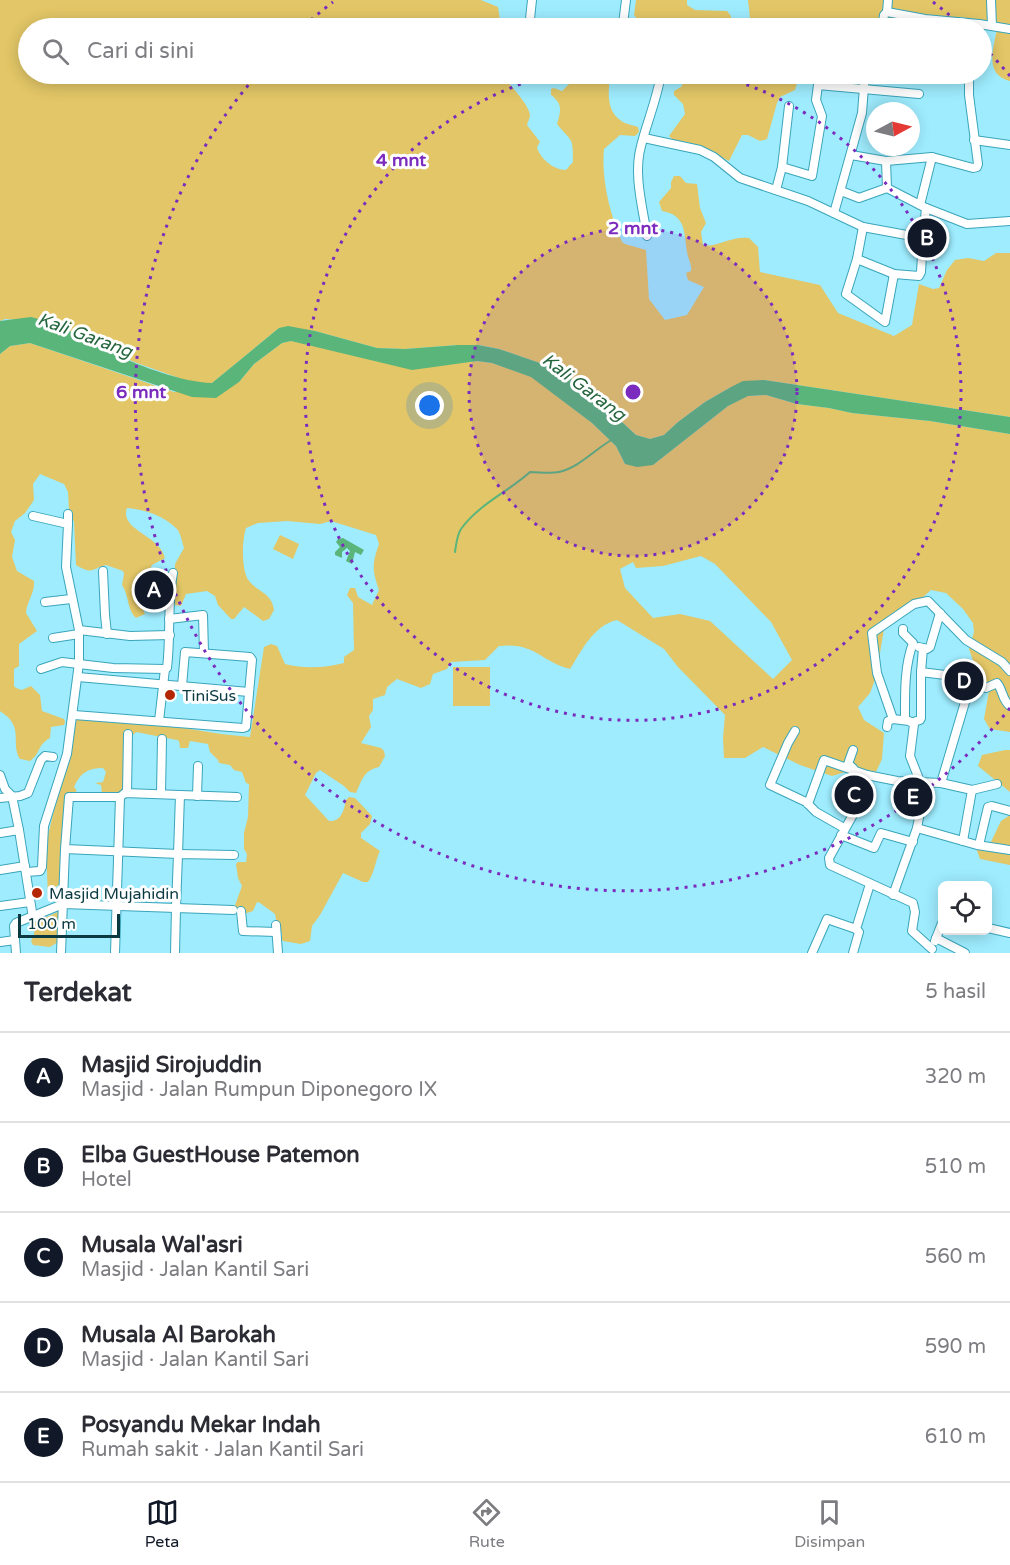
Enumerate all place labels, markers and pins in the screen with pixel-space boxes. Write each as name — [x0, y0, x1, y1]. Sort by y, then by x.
pin: B — [908, 216, 946, 260]
centre of rings — [623, 382, 643, 402]
pin: A — [134, 568, 174, 612]
pin: D — [944, 658, 984, 704]
place label: TiniSus — [182, 686, 236, 706]
marker: TiniSus — [163, 688, 177, 702]
pin: C — [834, 772, 874, 818]
pin: E — [894, 774, 932, 820]
place label: Masjid Mujahidin — [49, 884, 179, 904]
marker: Masjid Mujahidin — [30, 886, 44, 900]

